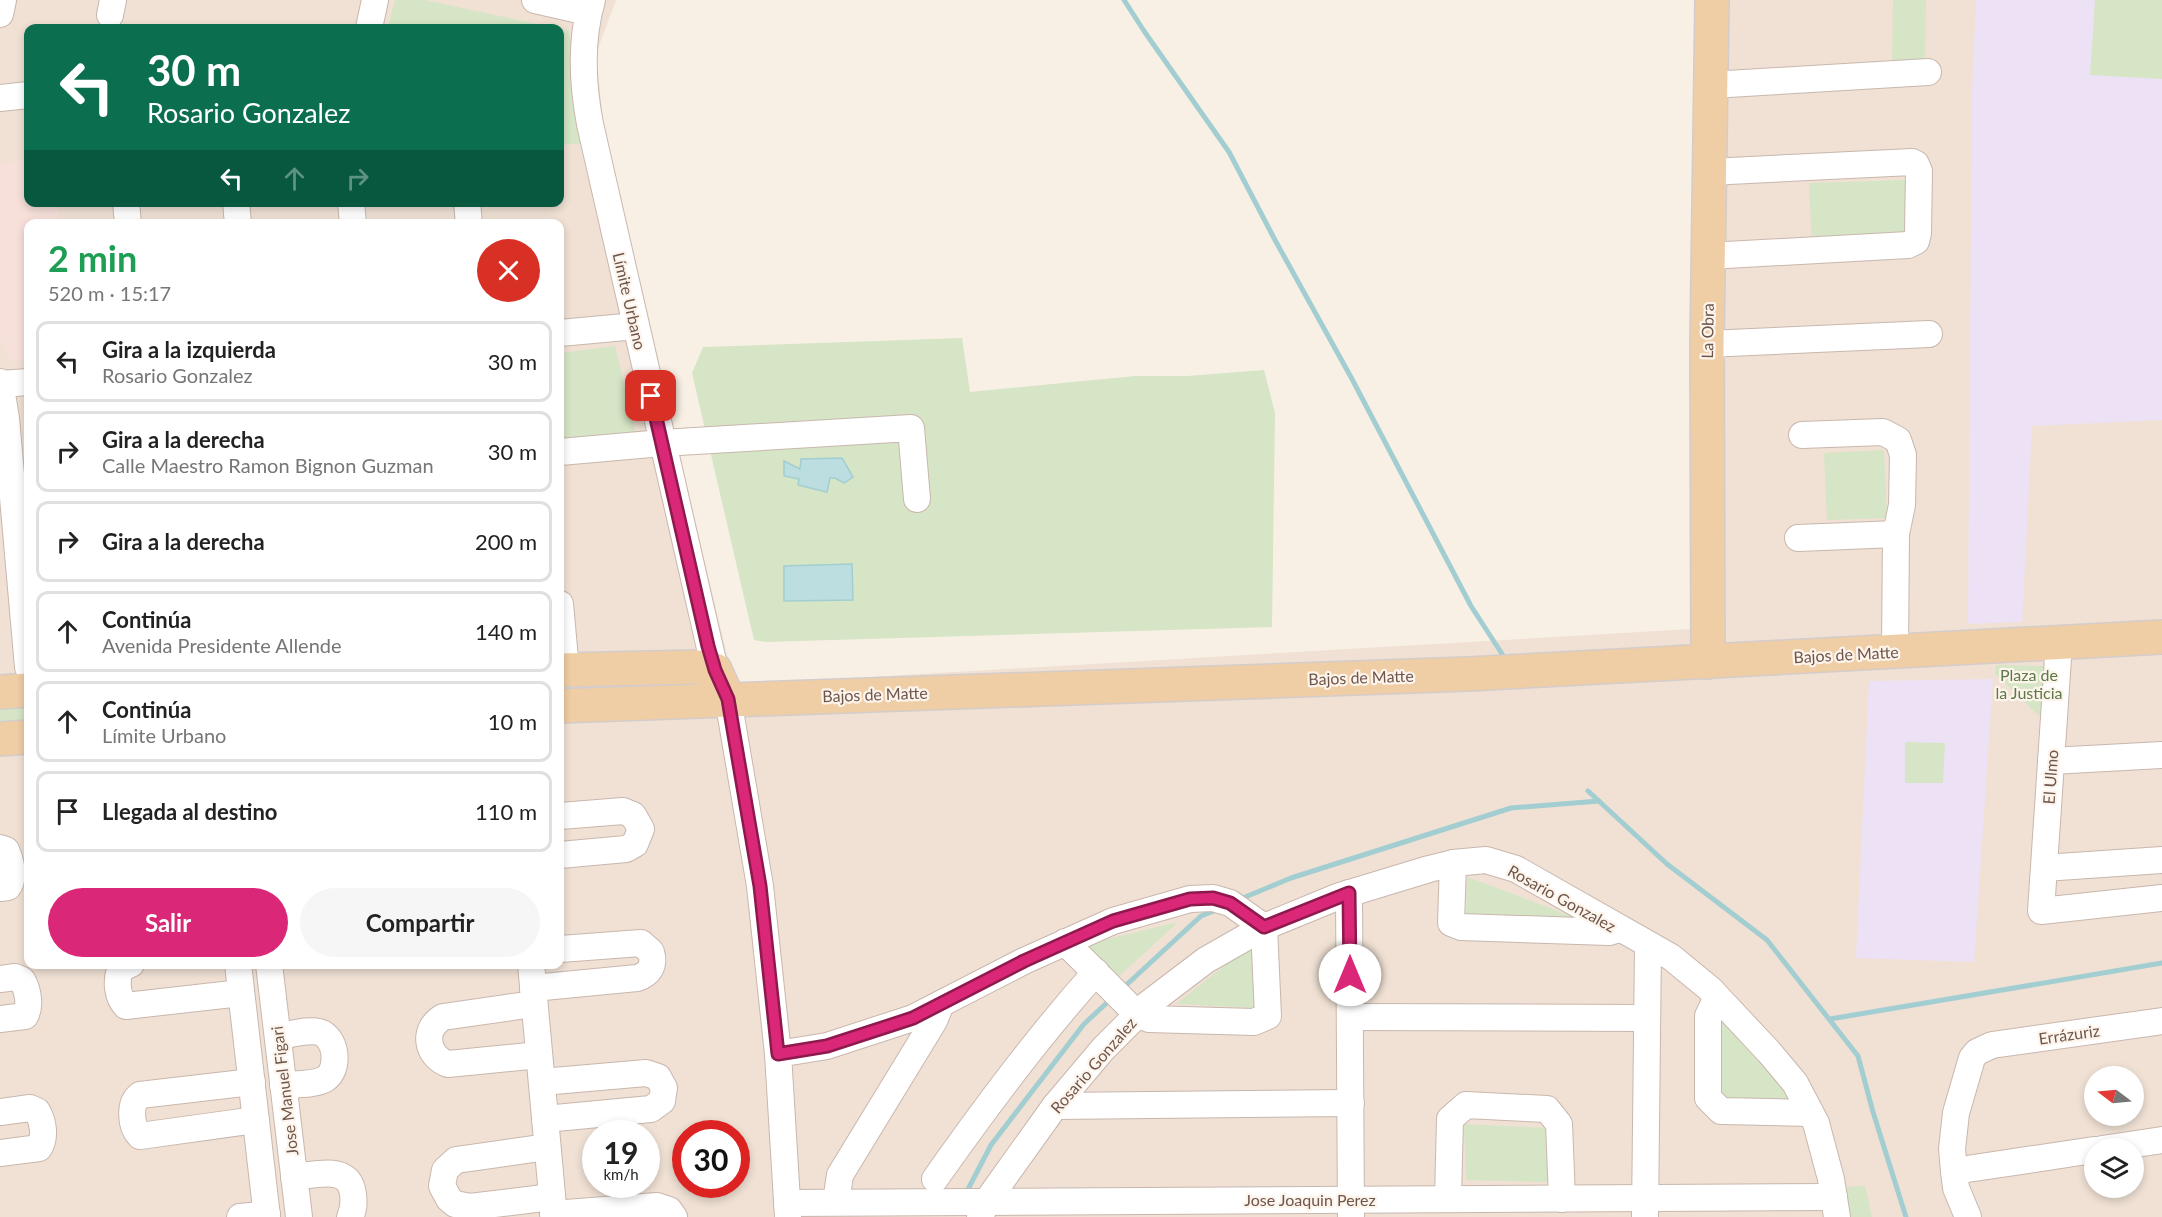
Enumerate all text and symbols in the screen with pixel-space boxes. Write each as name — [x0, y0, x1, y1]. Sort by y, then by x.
text: 30 m — [147, 45, 241, 95]
icon: left — [48, 48, 126, 126]
text: Rosario Gonzalez — [147, 96, 350, 129]
icon: left — [215, 162, 248, 195]
icon: ahead — [278, 162, 311, 195]
icon: right — [341, 162, 374, 195]
text: 2 min — [48, 236, 137, 280]
button: close — [477, 239, 540, 302]
street label: Límite Urbano — [610, 250, 650, 352]
text: 520 m · 15:17 — [48, 281, 171, 305]
street label: La Obra — [1697, 303, 1717, 359]
text: Gira a la izquierda — [102, 336, 276, 363]
icon: left — [51, 345, 84, 378]
text: 30 m — [488, 348, 537, 375]
text: Rosario Gonzalez — [102, 363, 253, 387]
pin — [625, 370, 676, 421]
icon: arrive — [634, 379, 667, 412]
text: Gira a la derecha — [102, 426, 265, 453]
icon: right — [51, 435, 84, 468]
text: 30 m — [488, 438, 537, 465]
text: Calle Maestro Ramon Bignon Guzman — [102, 453, 434, 477]
icon: right — [51, 525, 84, 558]
text: Gira a la derecha — [102, 528, 265, 555]
text: 200 m — [475, 528, 537, 555]
text: Continúa — [102, 606, 191, 633]
icon: ahead — [51, 615, 84, 648]
text: 140 m — [475, 618, 537, 645]
text: Avenida Presidente Allende — [102, 633, 342, 657]
street label: Bajos de Matte — [1793, 642, 1899, 666]
park label: Plaza de la Justicia — [1995, 665, 2063, 702]
street label: Bajos de Matte — [1308, 666, 1414, 688]
street label: Bajos de Matte — [822, 683, 928, 705]
text: Continúa — [102, 696, 191, 723]
icon: ahead — [51, 705, 84, 738]
text: 10 m — [488, 708, 537, 735]
text: Límite Urbano — [102, 723, 226, 747]
street label: El Ulmo — [2039, 749, 2061, 805]
icon: arrive — [51, 795, 84, 828]
text: Llegada al destino — [102, 798, 278, 825]
text: 110 m — [475, 798, 537, 825]
street label: Rosario Gonzalez — [1505, 860, 1619, 936]
button: Salir — [48, 888, 288, 957]
button: Compartir — [300, 888, 540, 957]
position arrow — [1318, 943, 1382, 1007]
street label: Rosario Gonzalez — [1046, 1013, 1140, 1117]
street label: Errázuriz — [2037, 1020, 2101, 1048]
street label: Jose Manuel Figari — [267, 1025, 301, 1157]
north arrow — [2084, 1066, 2144, 1126]
map controls — [2084, 1066, 2144, 1198]
speed limit sign: 30 — [672, 1120, 750, 1198]
text: 19 — [604, 1134, 638, 1170]
button: layers — [2084, 1138, 2144, 1198]
text: km/h — [603, 1165, 639, 1183]
street label: Jose Joaquin Perez — [1244, 1190, 1376, 1209]

